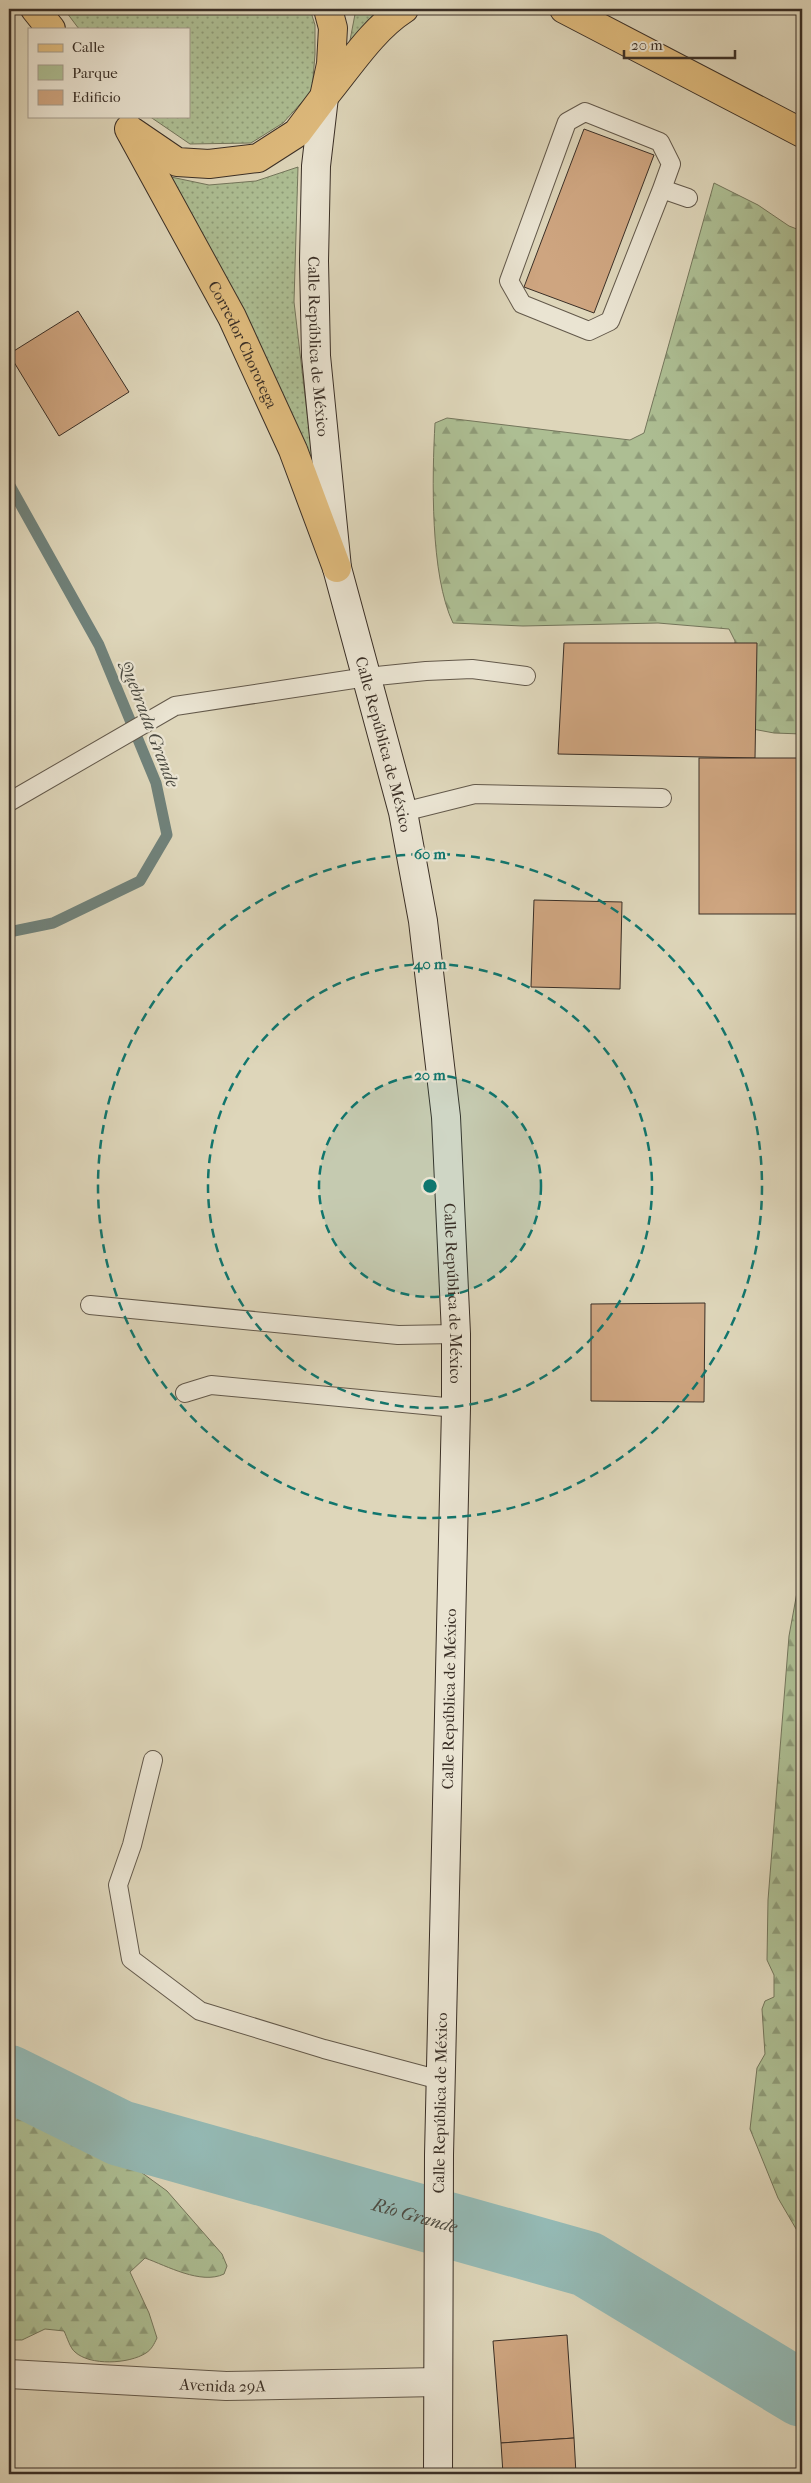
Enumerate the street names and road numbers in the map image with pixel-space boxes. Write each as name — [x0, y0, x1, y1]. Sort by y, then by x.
street label: Calle República de México — [304, 256, 333, 437]
street label: Corredor Chorotega — [204, 277, 282, 412]
street label: Calle República de México — [352, 654, 416, 834]
street label: Calle República de México — [440, 1203, 466, 1384]
street label: Calle República de México — [438, 1608, 460, 1790]
street label: Calle República de México — [429, 2012, 451, 2194]
street label: Avenida 29A — [178, 2374, 267, 2396]

